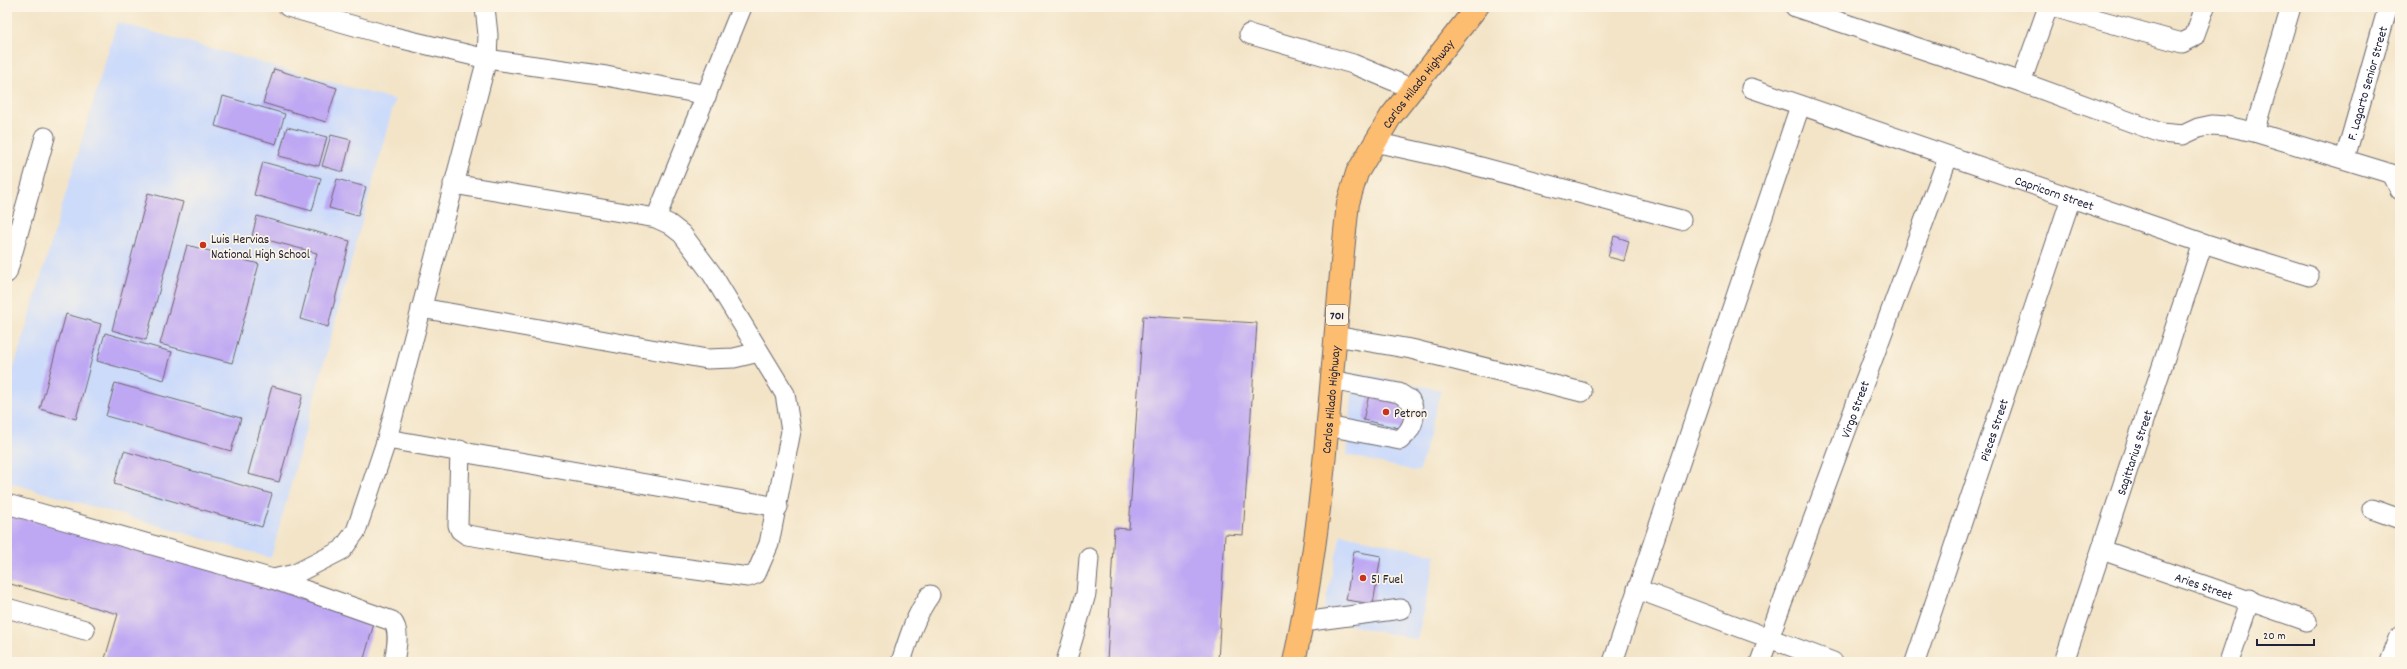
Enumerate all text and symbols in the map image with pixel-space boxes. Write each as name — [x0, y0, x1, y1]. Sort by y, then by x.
street label: F. Lagarto Senior Street — [2344, 24, 2394, 143]
street label: Carlos Hilado Highway — [1379, 36, 1460, 133]
street label: Capricorn Street — [2012, 172, 2096, 217]
place label: Luis Hervias National High School — [211, 231, 310, 265]
marker: Luis Hervias National High School — [198, 240, 208, 250]
road number: 701 — [1326, 305, 1348, 325]
street label: Carlos Hilado Highway — [1318, 344, 1347, 455]
street label: Virgo Street — [1837, 378, 1876, 441]
street label: Pisces Street — [1976, 397, 2015, 464]
place label: Petron — [1394, 405, 1427, 424]
marker: Petron — [1381, 407, 1391, 417]
street label: Sagittarius Street — [2113, 408, 2159, 498]
street label: Aries Street — [2172, 569, 2235, 607]
place label: 51 Fuel — [1371, 571, 1403, 590]
marker: 51 Fuel — [1358, 573, 1368, 583]
scale bar — [2257, 621, 2314, 647]
text: 20 m — [2263, 628, 2286, 645]

